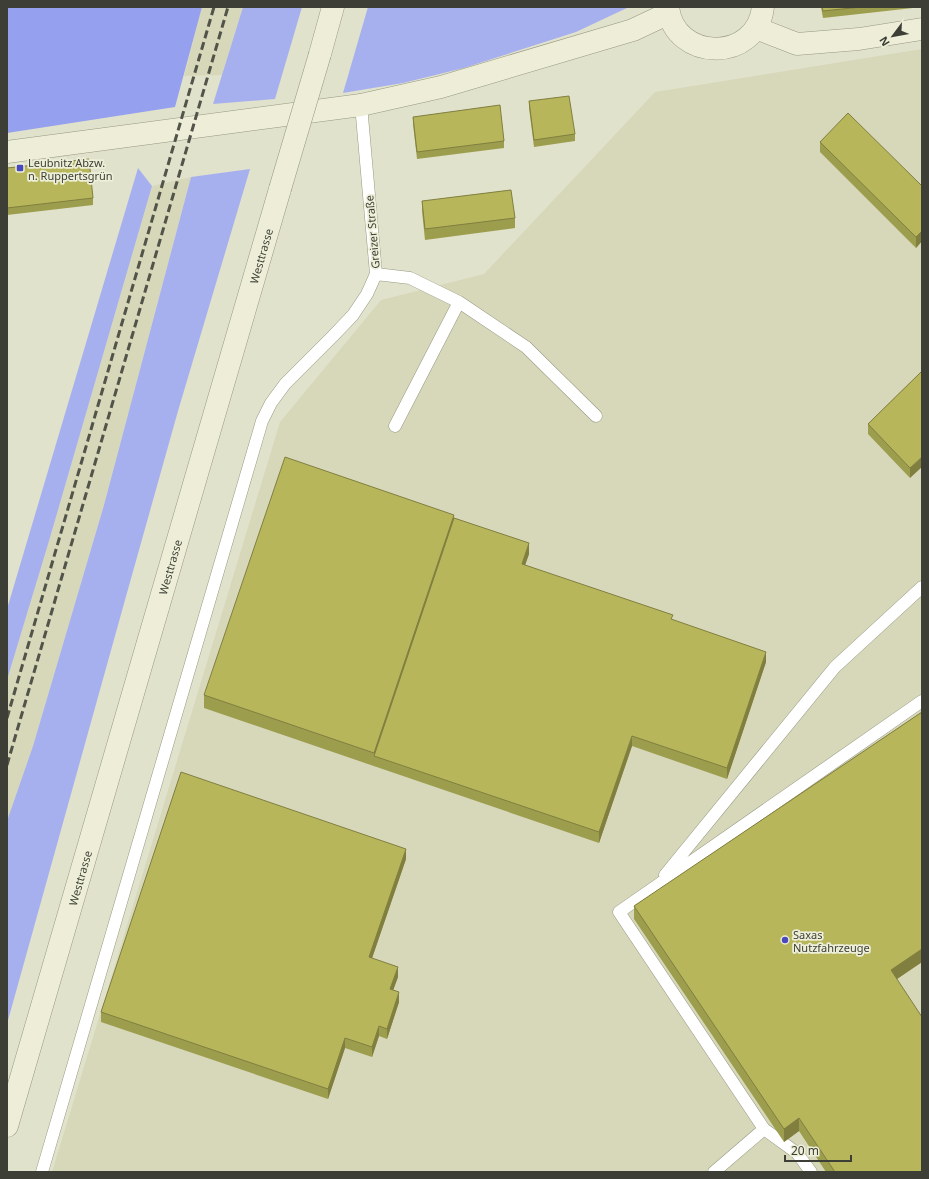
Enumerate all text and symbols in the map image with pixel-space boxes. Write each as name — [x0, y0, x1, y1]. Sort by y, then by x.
north arrow — [873, 16, 913, 56]
text: N — [875, 34, 893, 49]
place label: Leubnitz Abzw. n. Ruppertsgrün — [28, 155, 113, 183]
marker: Leubnitz Abzw. n. Ruppertsgrün — [15, 163, 25, 173]
street label: Greizer Straße — [361, 195, 383, 269]
street label: Westtrasse — [246, 227, 276, 285]
street label: Westtrasse — [155, 538, 185, 596]
street label: Westtrasse — [65, 849, 95, 907]
place label: Saxas Nutzfahrzeuge — [793, 927, 870, 955]
marker: Saxas Nutzfahrzeuge — [780, 935, 790, 945]
scale bar — [785, 1137, 851, 1163]
text: 20 m — [791, 1142, 819, 1159]

